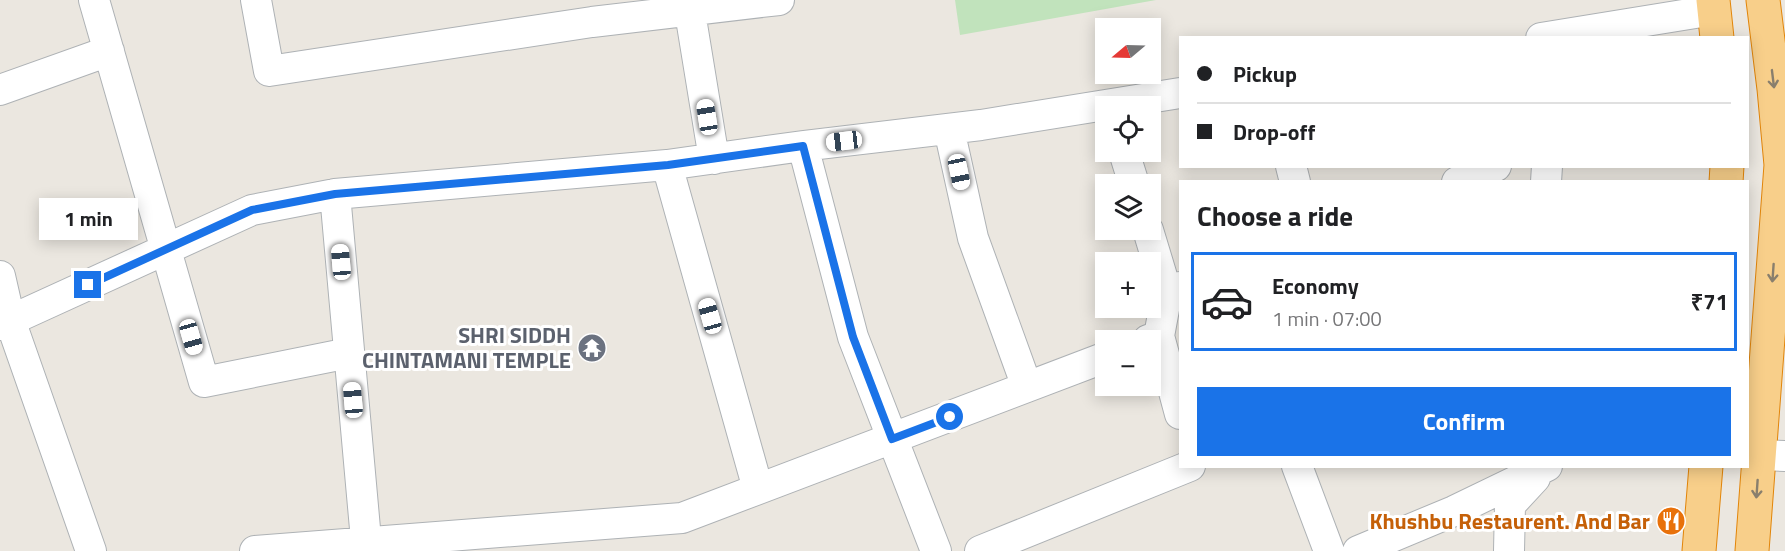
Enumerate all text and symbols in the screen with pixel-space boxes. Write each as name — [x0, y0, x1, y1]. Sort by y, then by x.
north arrow — [1095, 18, 1161, 84]
map controls — [1095, 18, 1161, 396]
text: Pickup — [1233, 57, 1297, 91]
one-way arrow — [1768, 68, 1779, 88]
button: locate — [1095, 96, 1161, 162]
car — [695, 98, 719, 136]
text: Drop-off — [1233, 115, 1315, 149]
car — [825, 130, 863, 152]
car — [946, 153, 972, 191]
button: layers — [1095, 174, 1161, 240]
text: Choose a ride — [1197, 195, 1353, 236]
callout: 1 min — [38, 198, 138, 240]
text: 1 min — [64, 203, 113, 234]
car — [330, 243, 352, 281]
button: + — [1095, 252, 1161, 318]
one-way arrow — [1767, 263, 1778, 283]
text: Economy — [1272, 269, 1359, 303]
route end — [74, 271, 101, 298]
icon: car — [1200, 275, 1254, 329]
text: ₹71 — [1691, 285, 1728, 319]
car — [696, 296, 724, 336]
text: 1 min · 07:00 — [1272, 303, 1382, 334]
car — [177, 317, 205, 357]
place label: SHRI SIDDH CHINTAMANI TEMPLE — [362, 318, 571, 377]
button: − — [1095, 330, 1161, 396]
temple icon: SHRI SIDDH CHINTAMANI TEMPLE — [576, 332, 608, 364]
car — [342, 381, 364, 419]
button: Confirm — [1197, 387, 1731, 456]
route start — [936, 403, 963, 430]
one-way arrow — [1751, 478, 1762, 498]
place label: Khushbu Restaurent. And Bar — [1369, 504, 1650, 538]
restaurant icon: Khushbu Restaurent. And Bar — [1655, 505, 1687, 537]

